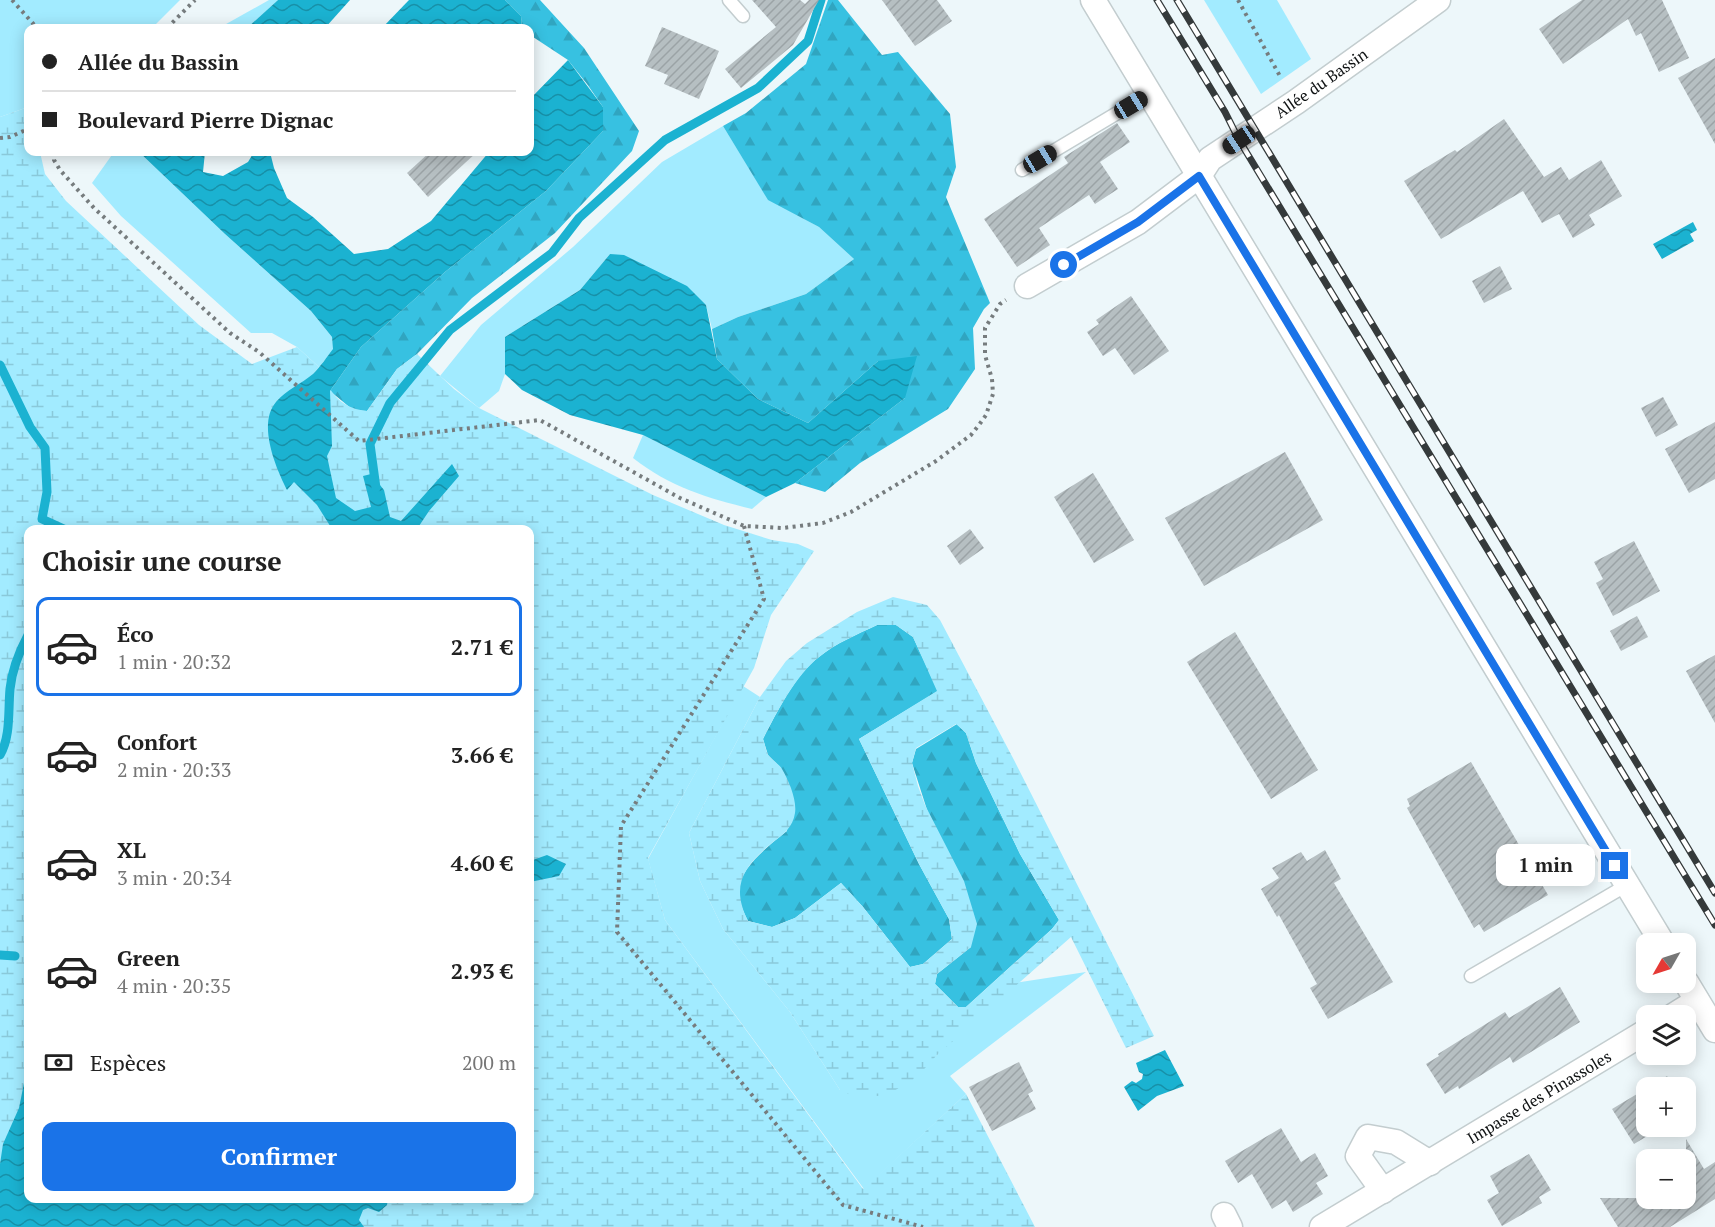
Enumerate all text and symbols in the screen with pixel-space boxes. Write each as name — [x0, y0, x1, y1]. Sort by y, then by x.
street label: Allée du Bassin — [1270, 43, 1372, 123]
text: Allée du Bassin — [78, 47, 239, 76]
car — [1111, 88, 1151, 122]
text: Boulevard Pierre Dignac — [78, 105, 333, 134]
car — [1219, 122, 1259, 158]
car — [1020, 142, 1060, 176]
route start — [1050, 251, 1077, 278]
text: Choisir une course — [42, 543, 282, 579]
text: Éco — [117, 619, 154, 648]
icon: car — [45, 620, 99, 674]
text: 2.71 € — [451, 632, 513, 661]
text: 1 min · 20:32 — [117, 648, 231, 675]
text: Confort — [117, 727, 197, 756]
icon: car — [45, 728, 99, 782]
text: 3.66 € — [451, 740, 513, 769]
text: 2 min · 20:33 — [117, 756, 231, 783]
text: XL — [117, 835, 146, 864]
icon: car — [45, 836, 99, 890]
callout: 1 min — [1495, 845, 1594, 887]
text: 4.60 € — [451, 848, 513, 877]
text: 1 min — [1518, 851, 1573, 878]
route end — [1601, 852, 1628, 879]
text: 3 min · 20:34 — [117, 864, 231, 891]
north arrow — [1636, 933, 1696, 993]
map controls — [1636, 933, 1696, 1209]
text: Green — [117, 943, 180, 972]
icon: car — [45, 944, 99, 998]
text: 2.93 € — [451, 956, 513, 985]
text: 4 min · 20:35 — [117, 972, 231, 999]
button: layers — [1636, 1005, 1696, 1065]
street label: Impasse des Pinassoles — [1463, 1045, 1615, 1149]
icon: cash — [42, 1046, 75, 1079]
text: Espèces — [90, 1048, 166, 1077]
text: 200 m — [462, 1049, 516, 1076]
button: + — [1636, 1077, 1696, 1137]
button: Confirmer — [42, 1122, 516, 1191]
button: − — [1636, 1149, 1696, 1209]

